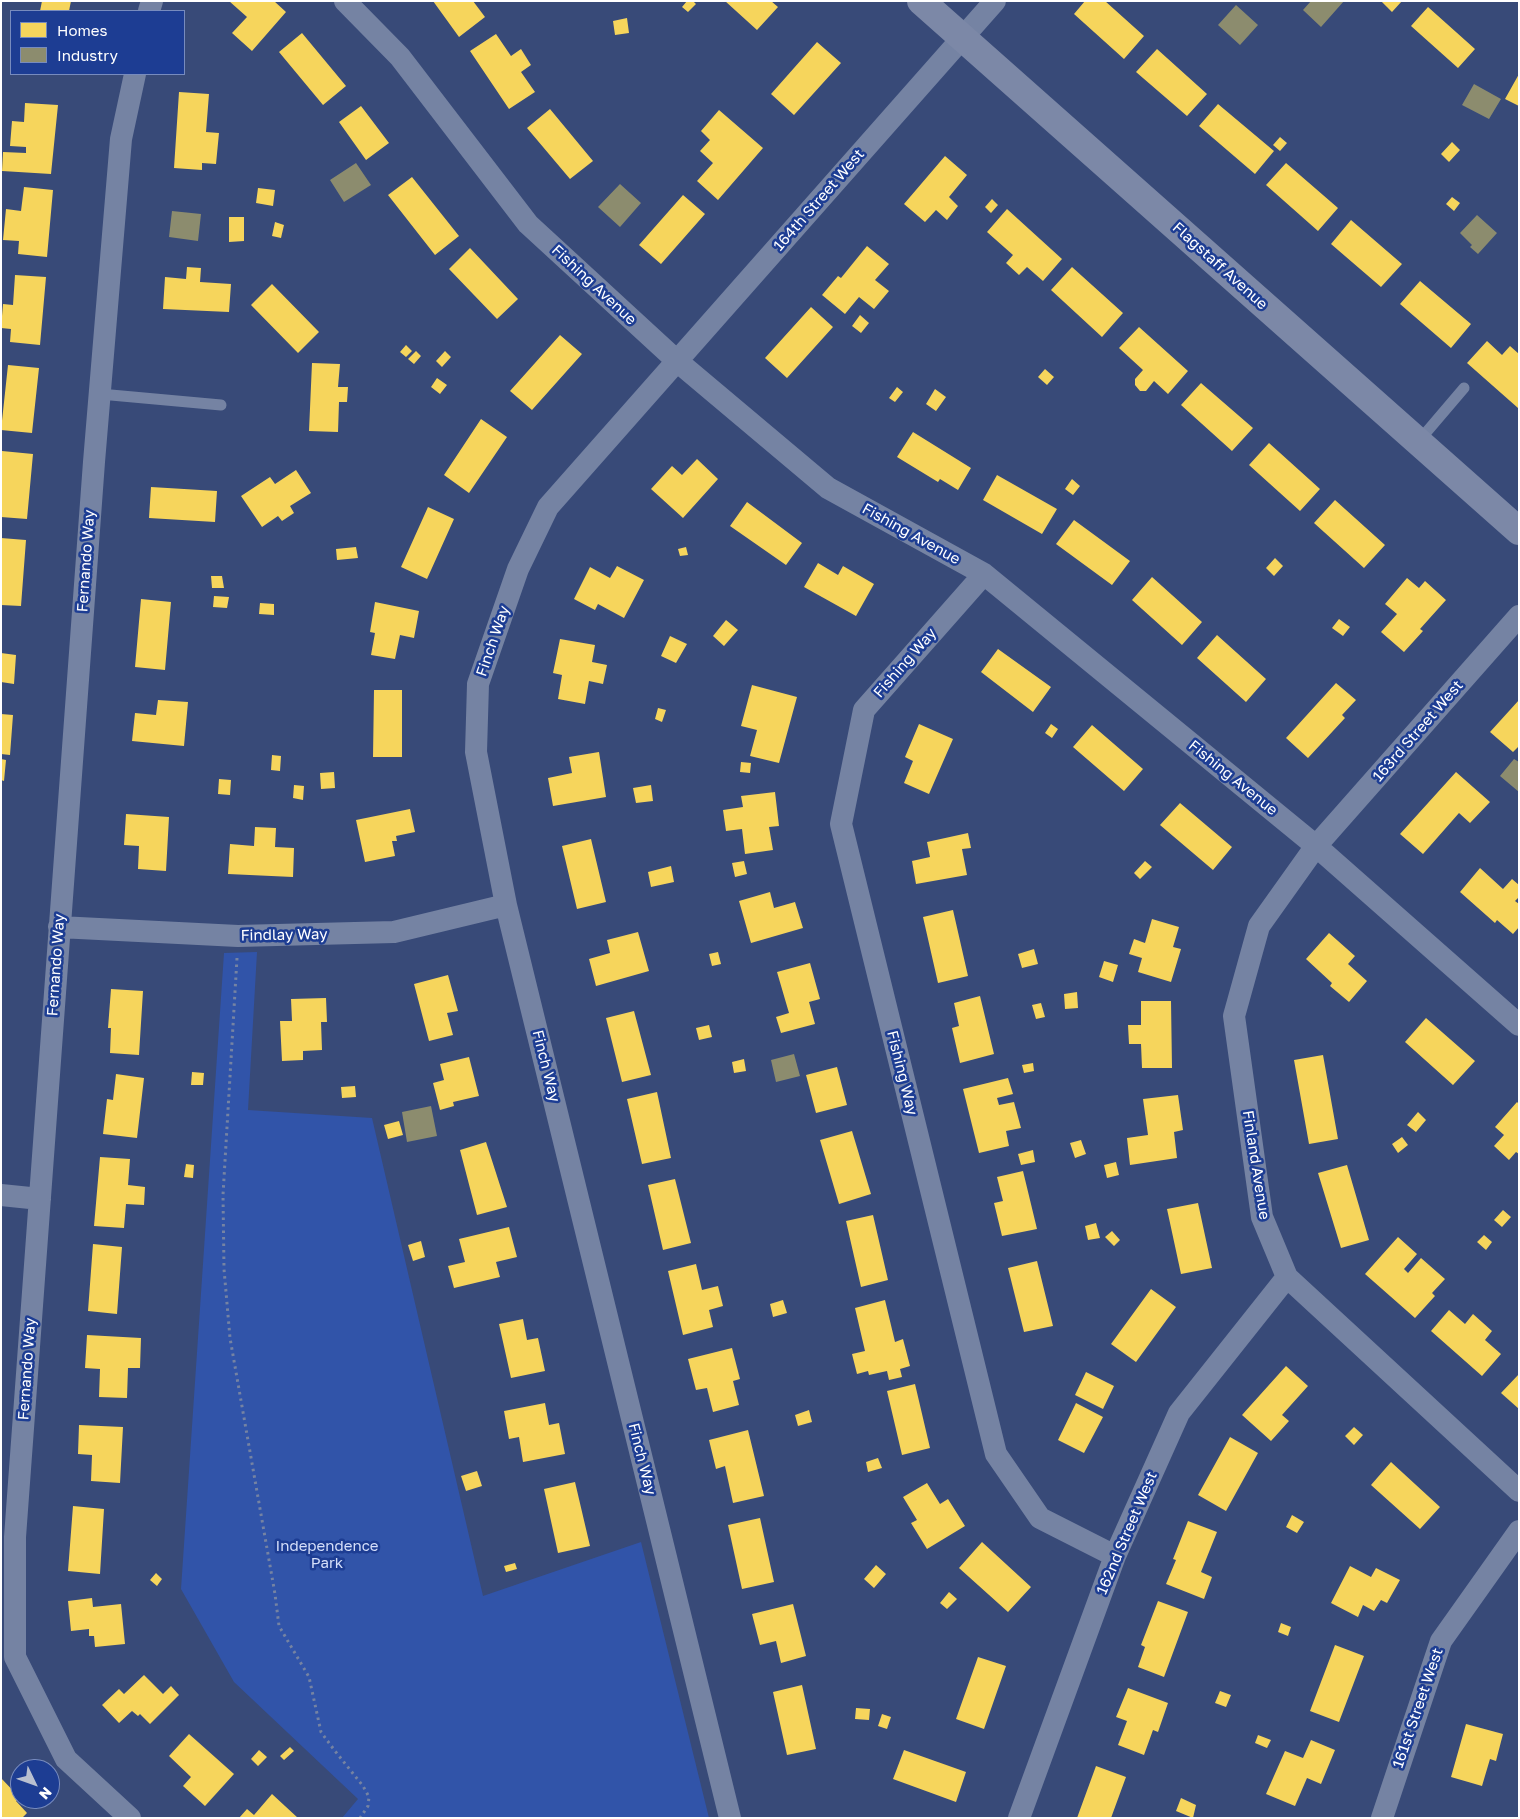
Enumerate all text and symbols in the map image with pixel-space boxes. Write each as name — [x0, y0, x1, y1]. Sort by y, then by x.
legend — [10, 10, 185, 75]
text: Homes — [57, 21, 107, 39]
text: Industry — [57, 46, 118, 64]
street label: 164th Street West — [770, 145, 868, 255]
street label: Flagstaff Avenue — [1169, 219, 1271, 313]
street label: Fishing Avenue — [548, 241, 640, 329]
street label: Fishing Avenue — [859, 500, 963, 568]
street label: Fernando Way — [73, 509, 99, 613]
street label: Finch Way — [472, 603, 514, 679]
street label: Fishing Way — [870, 624, 940, 702]
street label: 163rd Street West — [1369, 677, 1467, 785]
street label: Fishing Avenue — [1185, 737, 1281, 819]
street label: Fernando Way — [43, 913, 69, 1017]
street label: Findlay Way — [240, 925, 328, 945]
street label: Finch Way — [528, 1028, 564, 1104]
street label: Fishing Way — [883, 1029, 921, 1117]
street label: Finland Avenue — [1238, 1109, 1274, 1221]
street label: Fernando Way — [14, 1317, 40, 1421]
street label: Finch Way — [624, 1421, 660, 1497]
street label: 162nd Street West — [1093, 1469, 1161, 1597]
park label: Independence Park — [275, 1537, 379, 1572]
street label: 161st Street West — [1389, 1646, 1447, 1770]
north arrow — [10, 1759, 60, 1809]
text: N — [36, 1784, 56, 1803]

